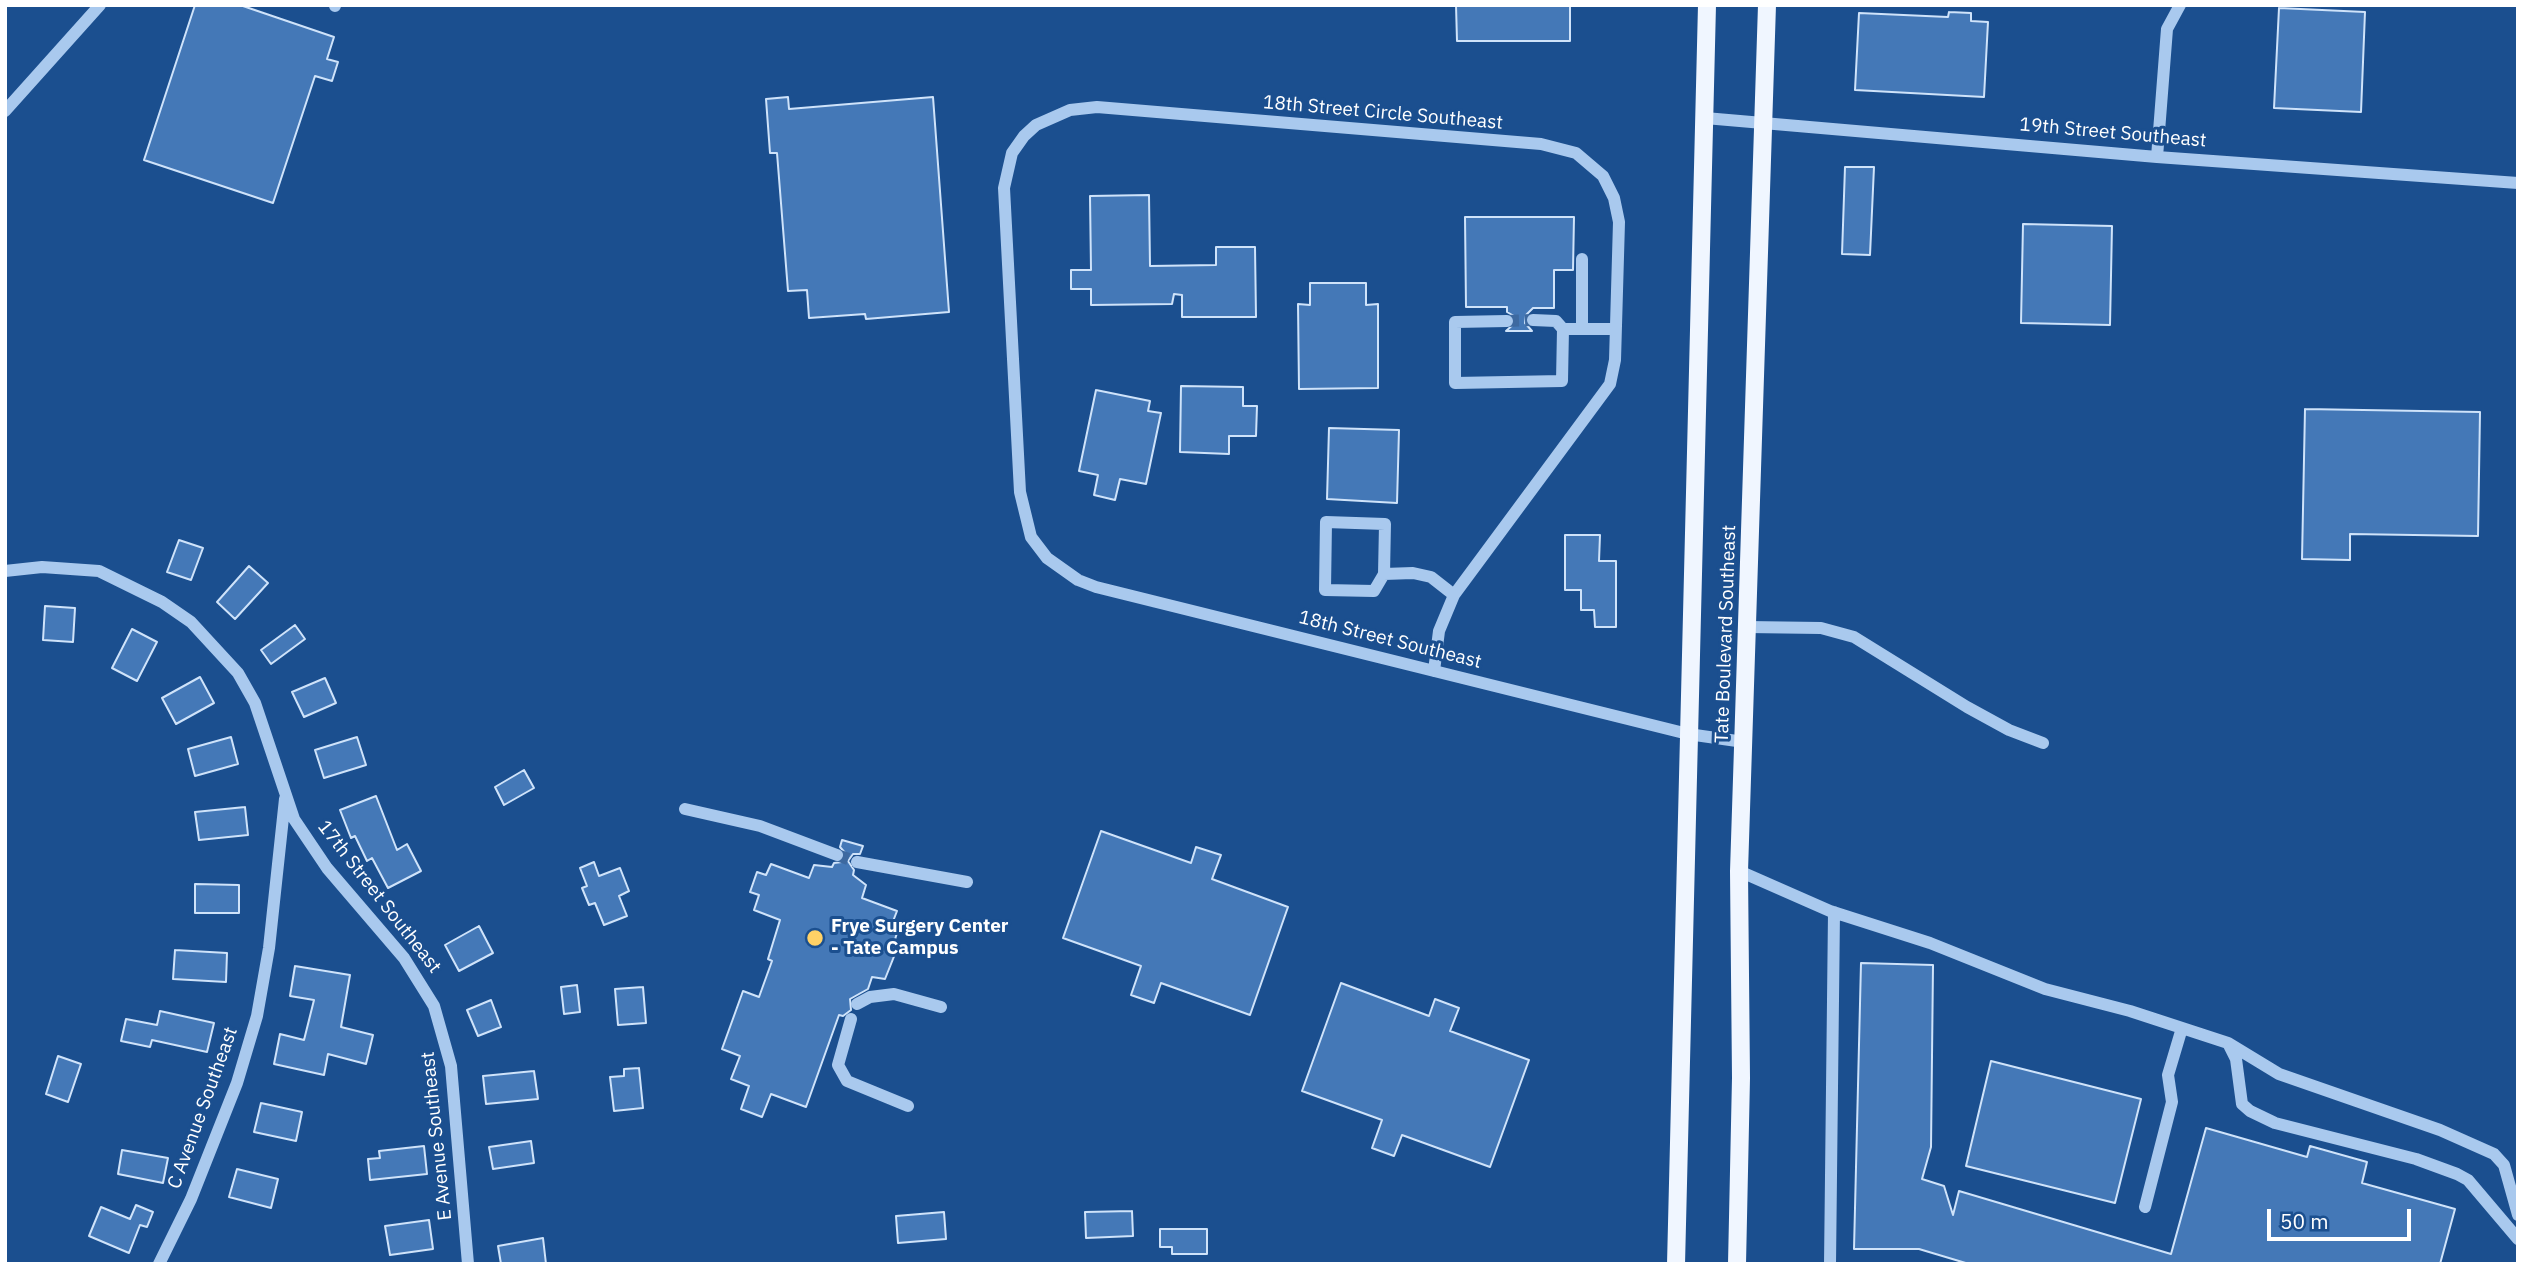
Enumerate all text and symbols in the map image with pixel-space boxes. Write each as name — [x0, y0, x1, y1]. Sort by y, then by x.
street label: 18th Street Circle Southeast — [1262, 91, 1504, 135]
street label: 19th Street Southeast — [2019, 113, 2207, 153]
street label: Tate Boulevard Southeast — [1711, 524, 1741, 744]
street label: 18th Street Southeast — [1296, 606, 1484, 674]
street label: 17th Street Southeast — [312, 816, 446, 978]
place label: Frye Surgery Center - Tate Campus — [831, 916, 1009, 960]
marker: Frye Surgery Center - Tate Campus — [805, 928, 825, 948]
street label: C Avenue Southeast — [163, 1024, 243, 1192]
street label: E Avenue Southeast — [417, 1050, 457, 1222]
scale bar — [2271, 1196, 2414, 1240]
text: 50 m — [2280, 1207, 2329, 1235]

